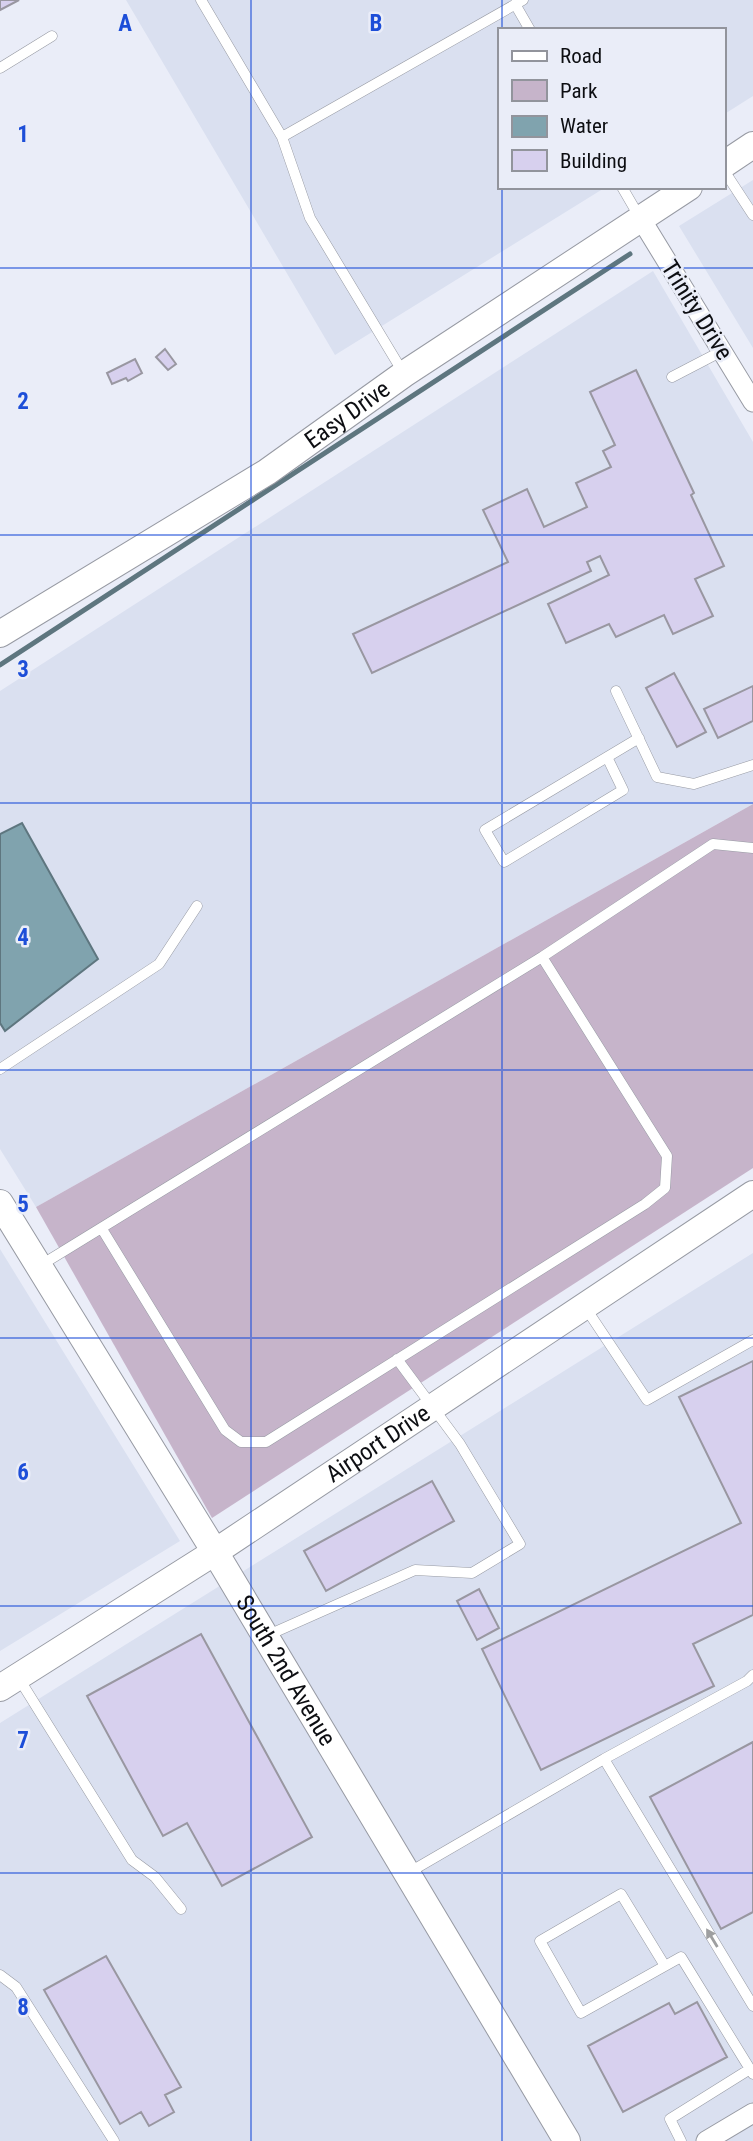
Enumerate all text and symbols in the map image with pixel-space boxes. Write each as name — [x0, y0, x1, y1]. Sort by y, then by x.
text: A — [118, 10, 132, 37]
text: B — [370, 10, 382, 37]
legend — [498, 28, 725, 189]
text: Road — [560, 44, 602, 68]
text: Park — [560, 79, 598, 103]
text: Water — [560, 114, 608, 138]
text: 1 — [17, 121, 29, 148]
text: Building — [560, 149, 627, 173]
street label: Trinity Drive — [655, 255, 739, 365]
street label: Easy Drive — [299, 375, 395, 454]
text: 2 — [17, 388, 29, 415]
text: 3 — [17, 656, 29, 683]
text: 4 — [17, 924, 29, 951]
text: 5 — [17, 1191, 29, 1218]
street label: Airport Drive — [321, 1399, 435, 1488]
text: 6 — [17, 1459, 29, 1486]
street label: South 2nd Avenue — [230, 1590, 342, 1751]
text: 7 — [17, 1727, 29, 1754]
one-way arrow — [706, 1929, 718, 1948]
text: 8 — [17, 1994, 29, 2021]

